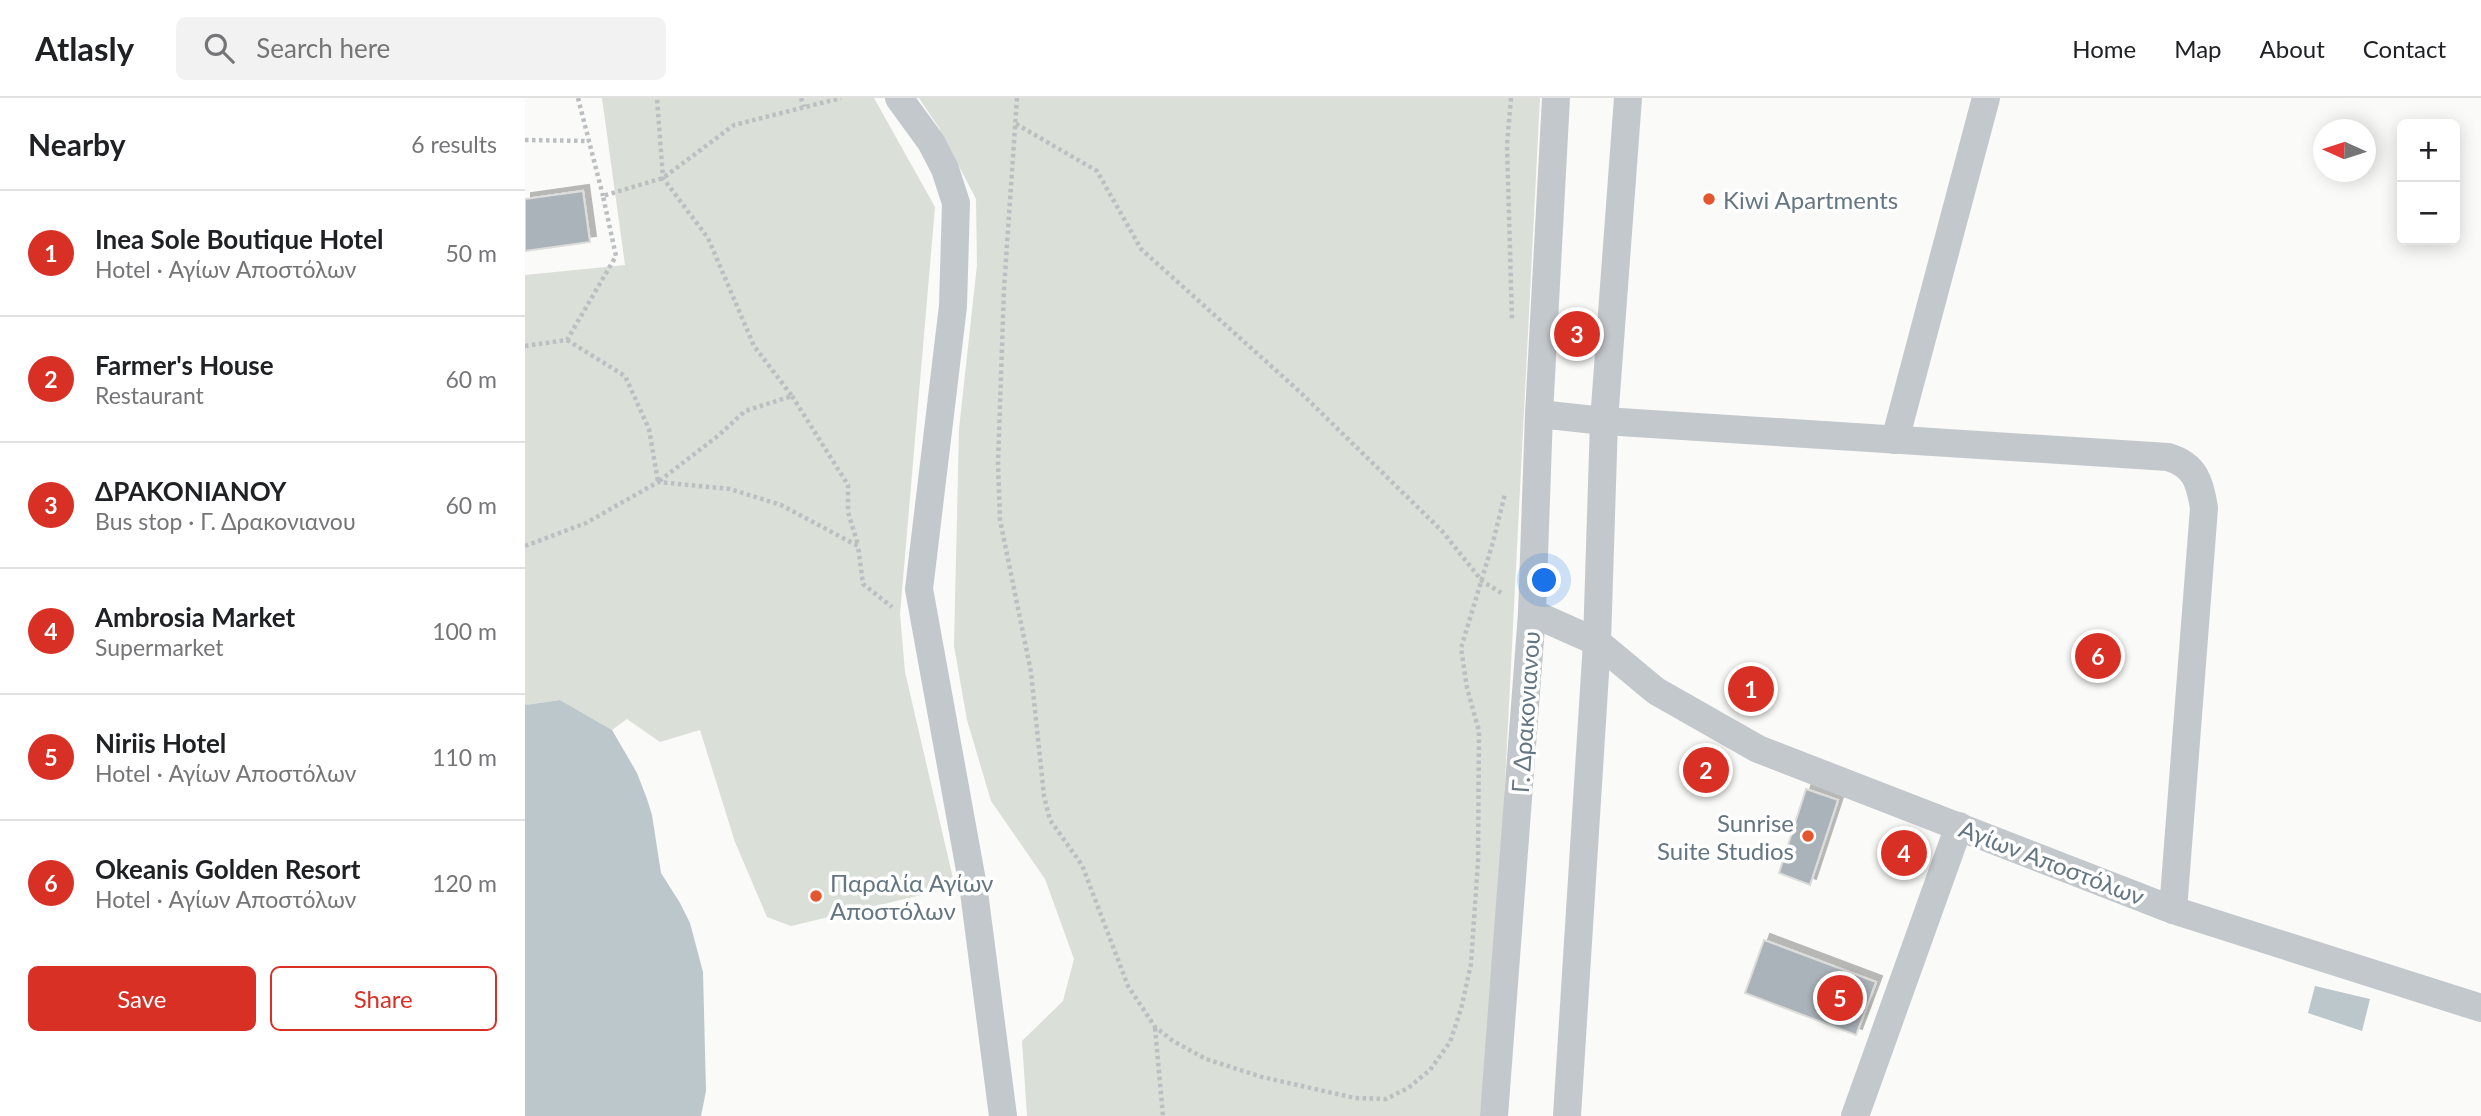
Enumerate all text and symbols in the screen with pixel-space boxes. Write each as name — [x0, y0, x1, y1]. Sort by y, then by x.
search box — [176, 17, 666, 80]
text: Atlasly — [35, 28, 134, 68]
icon: search — [200, 29, 238, 67]
text: Search here — [256, 32, 390, 64]
text: Home — [2072, 34, 2136, 63]
text: Map — [2174, 34, 2222, 63]
text: About — [2260, 34, 2325, 63]
text: Contact — [2363, 34, 2446, 63]
north arrow — [2313, 119, 2376, 182]
map controls — [2397, 119, 2460, 245]
button: + — [2397, 119, 2460, 182]
text: Nearby — [28, 126, 126, 162]
text: 6 results — [411, 130, 497, 158]
button: − — [2397, 182, 2460, 245]
place label: Kiwi Apartments — [1723, 185, 1898, 214]
marker: Kiwi Apartments — [1701, 191, 1717, 207]
text: Inea Sole Boutique Hotel — [95, 223, 384, 255]
text: 1 — [44, 239, 58, 267]
text: 50 m — [446, 239, 497, 267]
text: Hotel · Αγίων Αποστόλων — [95, 255, 356, 283]
pin: 3 — [1554, 308, 1600, 360]
text: Farmer's House — [95, 349, 274, 381]
text: 2 — [44, 365, 58, 393]
text: 60 m — [446, 365, 497, 393]
text: Restaurant — [95, 381, 204, 409]
text: ΔΡΑΚΟΝΙΑΝΟΥ — [95, 475, 286, 507]
text: 3 — [44, 491, 58, 519]
text: 60 m — [446, 491, 497, 519]
text: Bus stop · Γ. Δρακονιανου — [95, 507, 356, 535]
your location — [1527, 563, 1561, 597]
text: Ambrosia Market — [95, 601, 295, 633]
text: 4 — [44, 617, 58, 645]
text: 100 m — [432, 617, 497, 645]
street label: Γ. Δρακονιανου — [1505, 630, 1545, 794]
pin: 6 — [2075, 630, 2121, 682]
text: Supermarket — [95, 633, 224, 661]
pin: 1 — [1728, 663, 1774, 715]
text: Niriis Hotel — [95, 727, 226, 759]
text: 5 — [44, 743, 58, 771]
text: 110 m — [432, 743, 497, 771]
pin: 2 — [1683, 744, 1729, 796]
text: Hotel · Αγίων Αποστόλων — [95, 759, 356, 787]
place label: Sunrise Suite Studios — [1657, 808, 1794, 865]
street label: Αγίων Αποστόλων — [1955, 813, 2149, 911]
pin: 4 — [1881, 827, 1927, 879]
marker: Sunrise Suite Studios — [1800, 828, 1816, 844]
text: Okeanis Golden Resort — [95, 853, 360, 885]
place label: Παραλία Αγίων Αποστόλων — [830, 868, 993, 925]
text: 6 — [44, 869, 58, 897]
text: 120 m — [432, 869, 497, 897]
text: Hotel · Αγίων Αποστόλων — [95, 885, 356, 913]
marker: Παραλία Αγίων Αποστόλων — [808, 888, 824, 904]
button: Save — [28, 966, 256, 1031]
button: Share — [270, 966, 497, 1031]
pin: 5 — [1817, 972, 1863, 1024]

